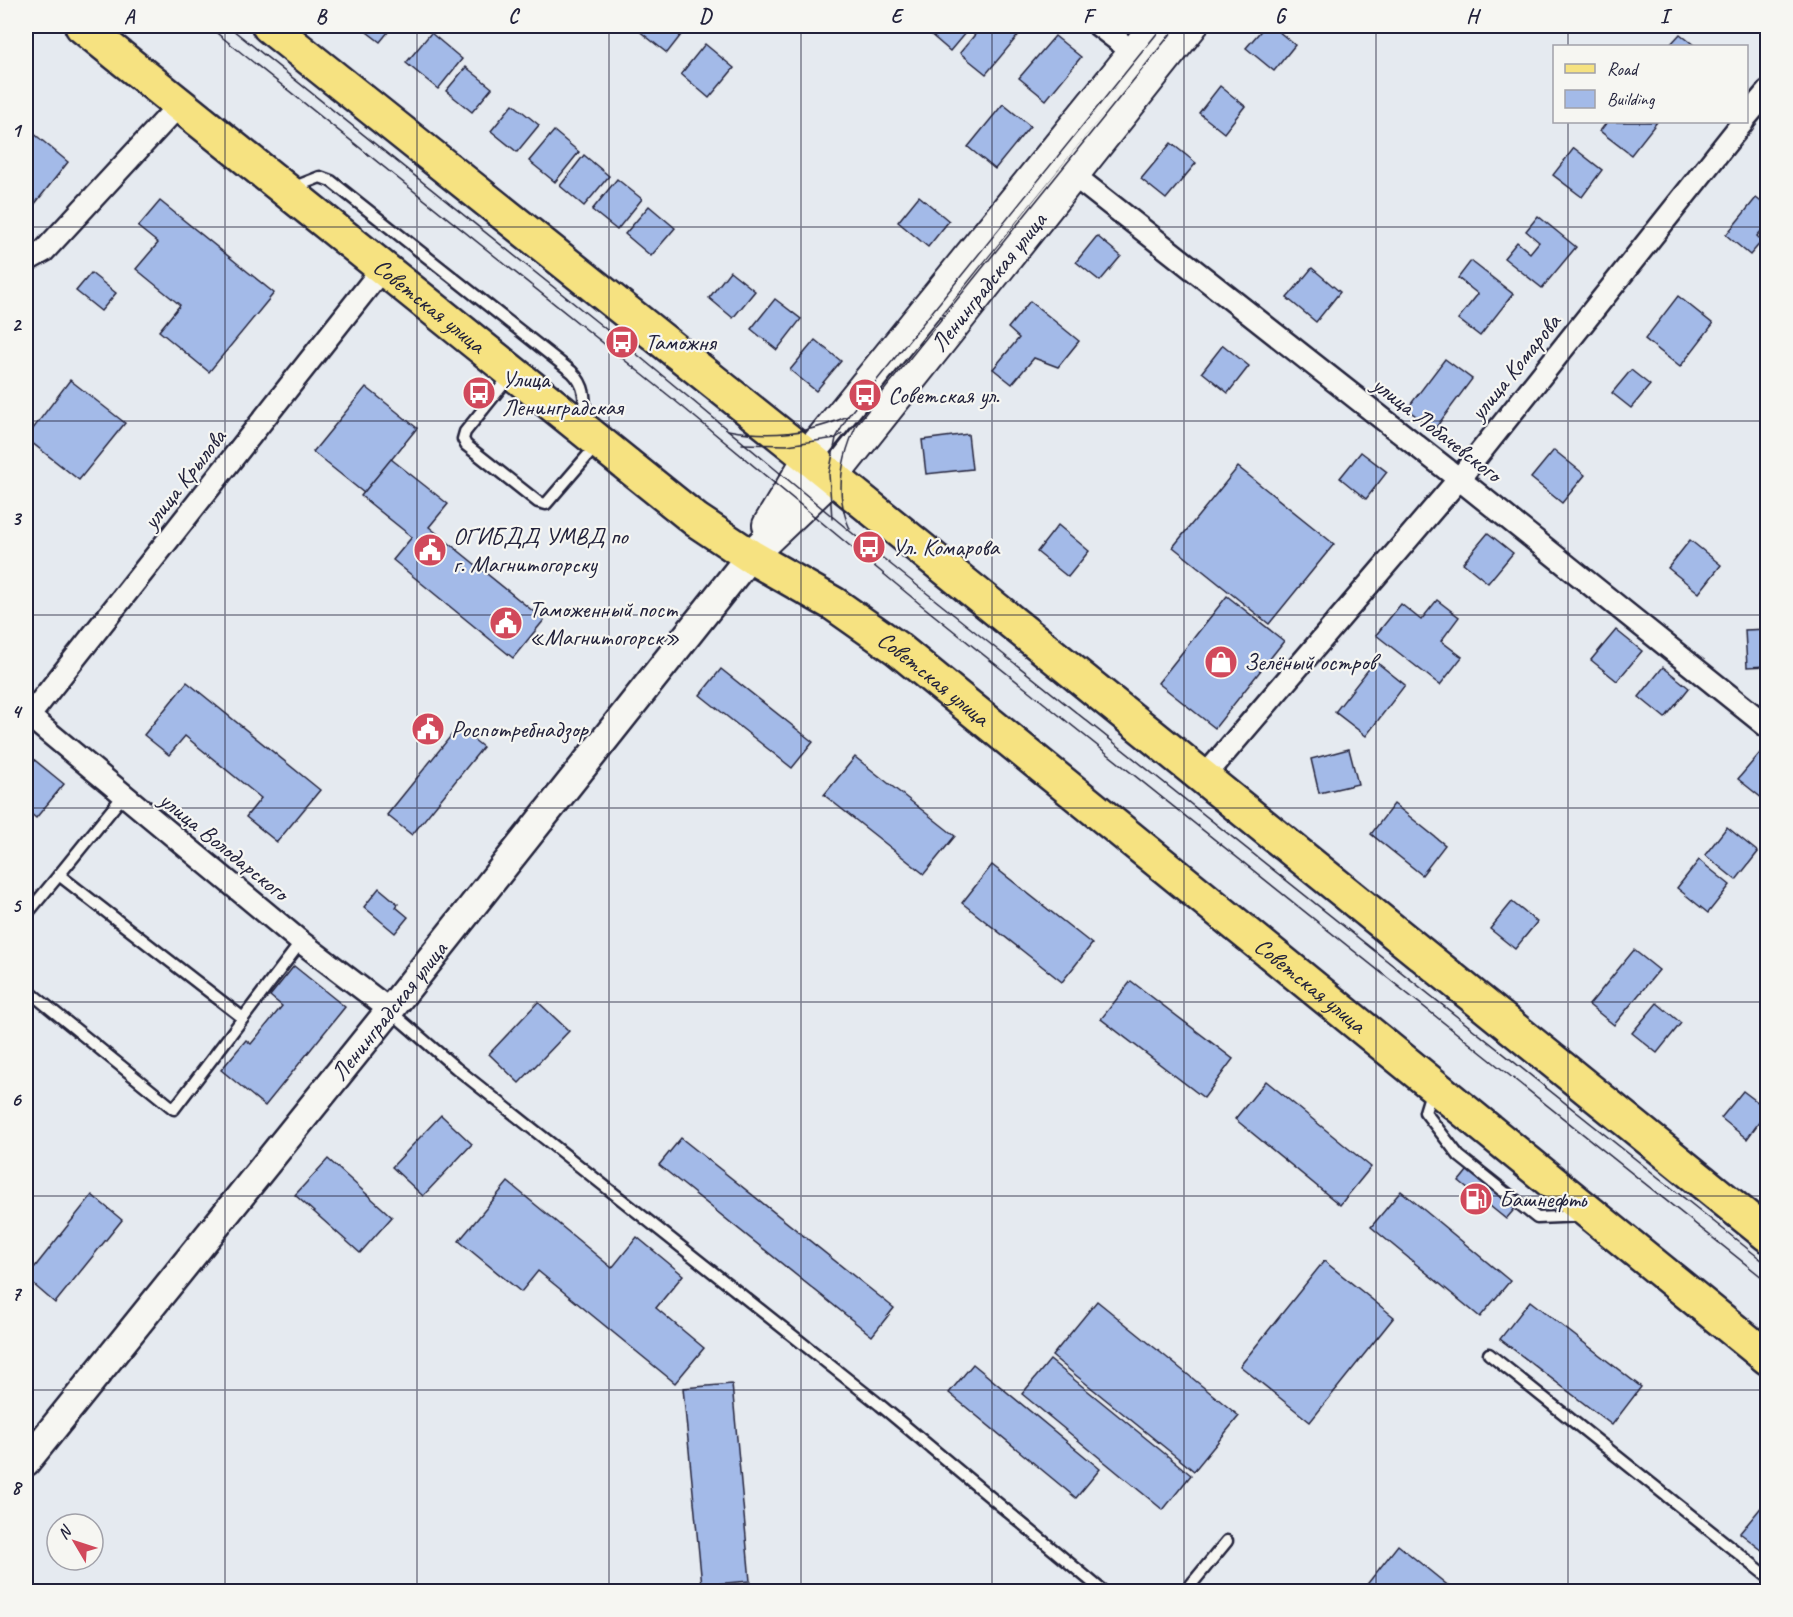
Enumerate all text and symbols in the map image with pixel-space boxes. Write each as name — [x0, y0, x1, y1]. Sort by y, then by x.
text: A — [124, 4, 136, 29]
text: B — [316, 4, 328, 29]
text: C — [508, 4, 520, 29]
text: D — [699, 4, 713, 29]
text: E — [891, 4, 905, 29]
text: F — [1083, 4, 1097, 29]
text: G — [1275, 4, 1288, 29]
text: H — [1466, 4, 1481, 29]
text: I — [1660, 4, 1673, 29]
legend — [1553, 45, 1748, 123]
text: Road — [1607, 58, 1640, 80]
text: Building — [1607, 88, 1656, 110]
text: 1 — [12, 118, 23, 143]
street label: Ленинградская улица — [924, 205, 1054, 358]
street label: Советская улица — [367, 251, 493, 361]
street label: улица Комарова — [1462, 307, 1568, 428]
text: 2 — [12, 312, 23, 337]
bus stop icon: Таможня — [604, 324, 640, 360]
place label: Таможня — [645, 327, 718, 357]
place label: Улица Ленинградская — [502, 364, 624, 422]
street label: улица Лобачевского — [1365, 368, 1510, 490]
bus stop icon: Улица Ленинградская — [461, 375, 497, 411]
bus stop icon: Советская ул. — [847, 377, 883, 413]
place label: Советская ул. — [888, 380, 1000, 410]
street label: улица Крылова — [134, 422, 233, 537]
text: 3 — [12, 506, 23, 531]
place label: ОГИБДД УМВД по г. Магнитогорску — [453, 521, 629, 579]
bus stop icon: Ул. Комарова — [851, 529, 887, 565]
public building icon: ОГИБДД УМВД по г. Магнитогорску — [412, 532, 448, 568]
place label: Ул. Комарова — [892, 532, 1001, 562]
place label: Таможенный пост «Магнитогорск» — [529, 594, 680, 652]
public building icon: Таможенный пост «Магнитогорск» — [488, 605, 524, 641]
street label: Советская улица — [872, 624, 997, 733]
shop icon: Зелёный остров — [1203, 644, 1239, 680]
place label: Зелёный остров — [1244, 647, 1382, 677]
text: 4 — [12, 699, 24, 724]
public building icon: Роспотребнадзор — [410, 711, 446, 747]
place label: Роспотребнадзор — [451, 714, 590, 744]
street label: улица Володарского — [152, 783, 297, 909]
text: 5 — [12, 893, 23, 918]
street label: Советская улица — [1248, 931, 1374, 1040]
street label: Ленинградская улица — [324, 934, 455, 1087]
text: 6 — [11, 1087, 22, 1112]
fuel station icon: Башнефть — [1458, 1181, 1494, 1217]
place label: Башнефть — [1499, 1184, 1587, 1214]
text: 7 — [12, 1281, 23, 1306]
text: 8 — [12, 1475, 24, 1500]
north arrow — [45, 1512, 105, 1572]
text: N — [53, 1521, 77, 1543]

